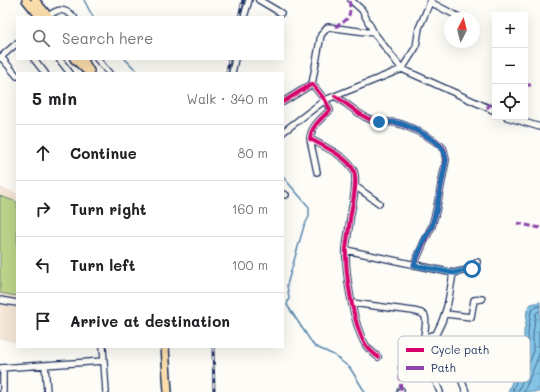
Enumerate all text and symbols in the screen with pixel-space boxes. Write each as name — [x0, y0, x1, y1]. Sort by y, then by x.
north arrow — [444, 12, 480, 48]
map controls — [492, 12, 528, 120]
button: + — [492, 12, 528, 48]
search box — [16, 16, 284, 60]
icon: search — [30, 27, 52, 49]
text: Search here — [62, 28, 153, 48]
button: − — [492, 48, 528, 84]
button: locate — [492, 84, 528, 120]
text: 5 min — [32, 87, 77, 109]
text: Walk · 340 m — [187, 90, 268, 107]
route end — [370, 113, 388, 131]
icon: ahead — [32, 142, 54, 164]
text: Continue — [70, 143, 137, 163]
text: 80 m — [238, 144, 268, 161]
icon: right — [32, 198, 54, 220]
text: Turn right — [70, 199, 147, 219]
text: 160 m — [232, 200, 268, 217]
icon: left — [32, 254, 54, 276]
text: Turn left — [70, 255, 135, 275]
text: 100 m — [232, 256, 268, 273]
route start — [463, 260, 481, 278]
icon: arrive — [32, 310, 54, 332]
text: Arrive at destination — [70, 311, 230, 331]
legend — [398, 336, 530, 382]
text: Cycle path — [431, 342, 489, 357]
text: Path — [431, 360, 456, 375]

